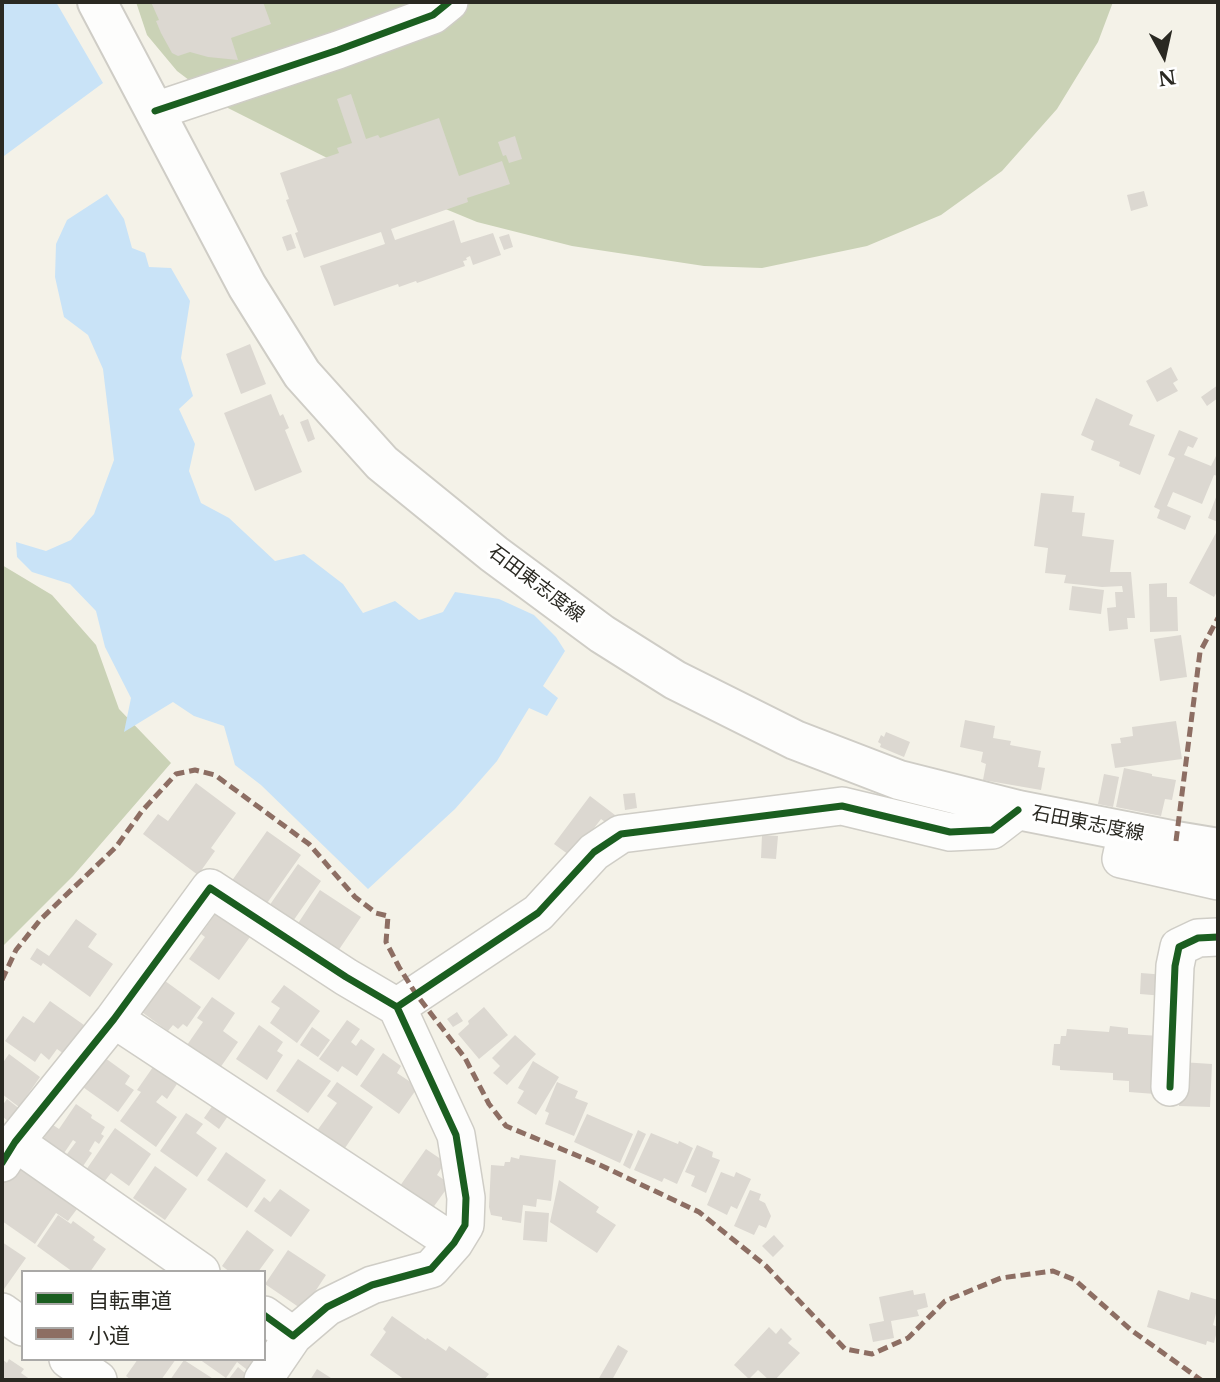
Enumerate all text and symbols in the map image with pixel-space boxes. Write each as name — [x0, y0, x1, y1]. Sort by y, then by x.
north arrow — [1129, 21, 1199, 91]
text: N — [1157, 65, 1177, 90]
street label: 石田東志度線 — [484, 541, 588, 627]
street label: 石田東志度線 — [1030, 802, 1146, 846]
legend — [21, 1270, 266, 1361]
text: 自転車道 — [88, 1288, 172, 1314]
text: 小道 — [88, 1323, 130, 1349]

